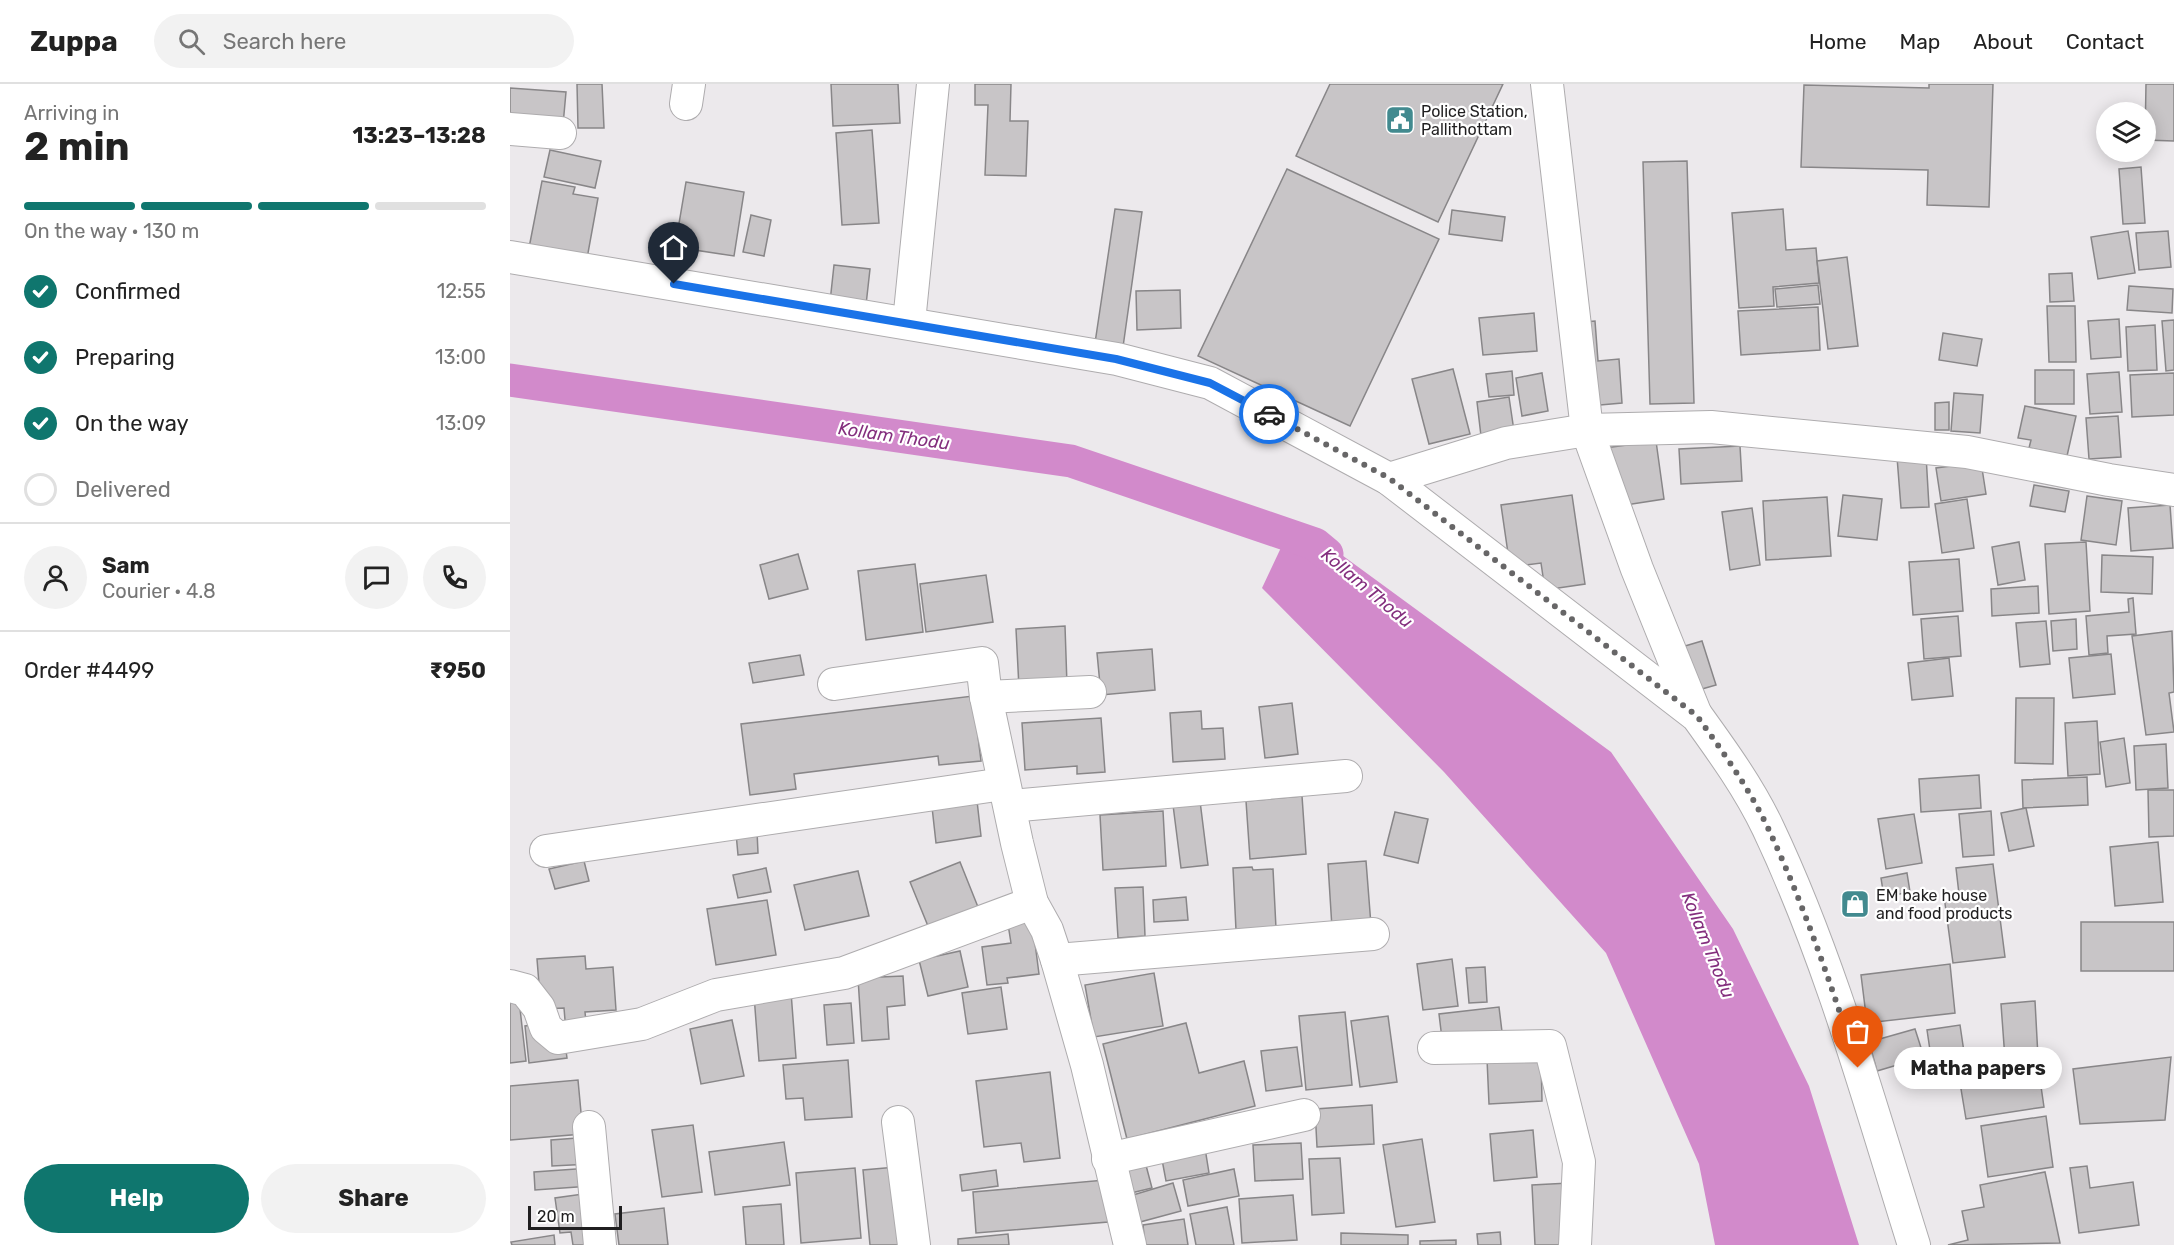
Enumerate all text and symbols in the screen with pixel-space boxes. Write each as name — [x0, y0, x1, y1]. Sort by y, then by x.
search box — [154, 14, 574, 68]
text: Zuppa — [30, 25, 118, 58]
icon: search — [175, 25, 208, 58]
text: Search here — [223, 28, 346, 55]
text: Home — [1809, 29, 1866, 54]
text: Map — [1899, 29, 1940, 54]
text: About — [1973, 29, 2033, 54]
text: Contact — [2066, 29, 2144, 54]
text: Arriving in — [24, 101, 119, 125]
place label: Police Station, Pallithottam — [1421, 102, 1528, 139]
map controls — [2096, 102, 2156, 162]
button: layers — [2096, 102, 2156, 162]
public building icon: Police Station, Pallithottam — [1384, 104, 1416, 136]
text: 13:23–13:28 — [352, 122, 486, 149]
text: 2 min — [24, 124, 130, 170]
text: On the way · 130 m — [24, 219, 199, 243]
pin — [648, 222, 699, 284]
icon: home — [657, 231, 690, 264]
icon: check — [24, 275, 57, 308]
text: Confirmed — [75, 278, 181, 305]
text: 12:55 — [437, 279, 486, 303]
icon: check — [24, 341, 57, 374]
text: Preparing — [75, 344, 175, 371]
text: 13:00 — [435, 345, 486, 369]
courier — [1239, 384, 1299, 444]
icon: car — [1253, 398, 1286, 431]
icon: check — [24, 407, 57, 440]
text: On the way — [75, 410, 189, 437]
text: 13:09 — [436, 411, 486, 435]
water label: Kollam Thodu — [837, 417, 951, 455]
text: Delivered — [75, 476, 171, 503]
water label: Kollam Thodu — [1317, 543, 1417, 633]
button: person — [24, 546, 87, 609]
button: chat — [345, 546, 408, 609]
button: phone — [423, 546, 486, 609]
text: Sam — [102, 552, 150, 579]
text: Courier · 4.8 — [102, 579, 216, 603]
text: Order #4499 — [24, 657, 154, 684]
text: ₹950 — [430, 657, 486, 684]
place label: EM bake house and food products — [1876, 886, 2013, 923]
shop icon: EM bake house and food products — [1839, 888, 1871, 920]
water label: Kollam Thodu — [1677, 889, 1739, 1001]
pin — [1832, 1006, 1883, 1068]
icon: bag — [1841, 1015, 1874, 1048]
callout: Matha papers — [1894, 1047, 2062, 1089]
text: Matha papers — [1910, 1056, 2046, 1080]
button: Help — [24, 1164, 249, 1233]
button: Share — [261, 1164, 486, 1233]
scale bar — [528, 1203, 622, 1230]
text: 20 m — [537, 1207, 575, 1226]

